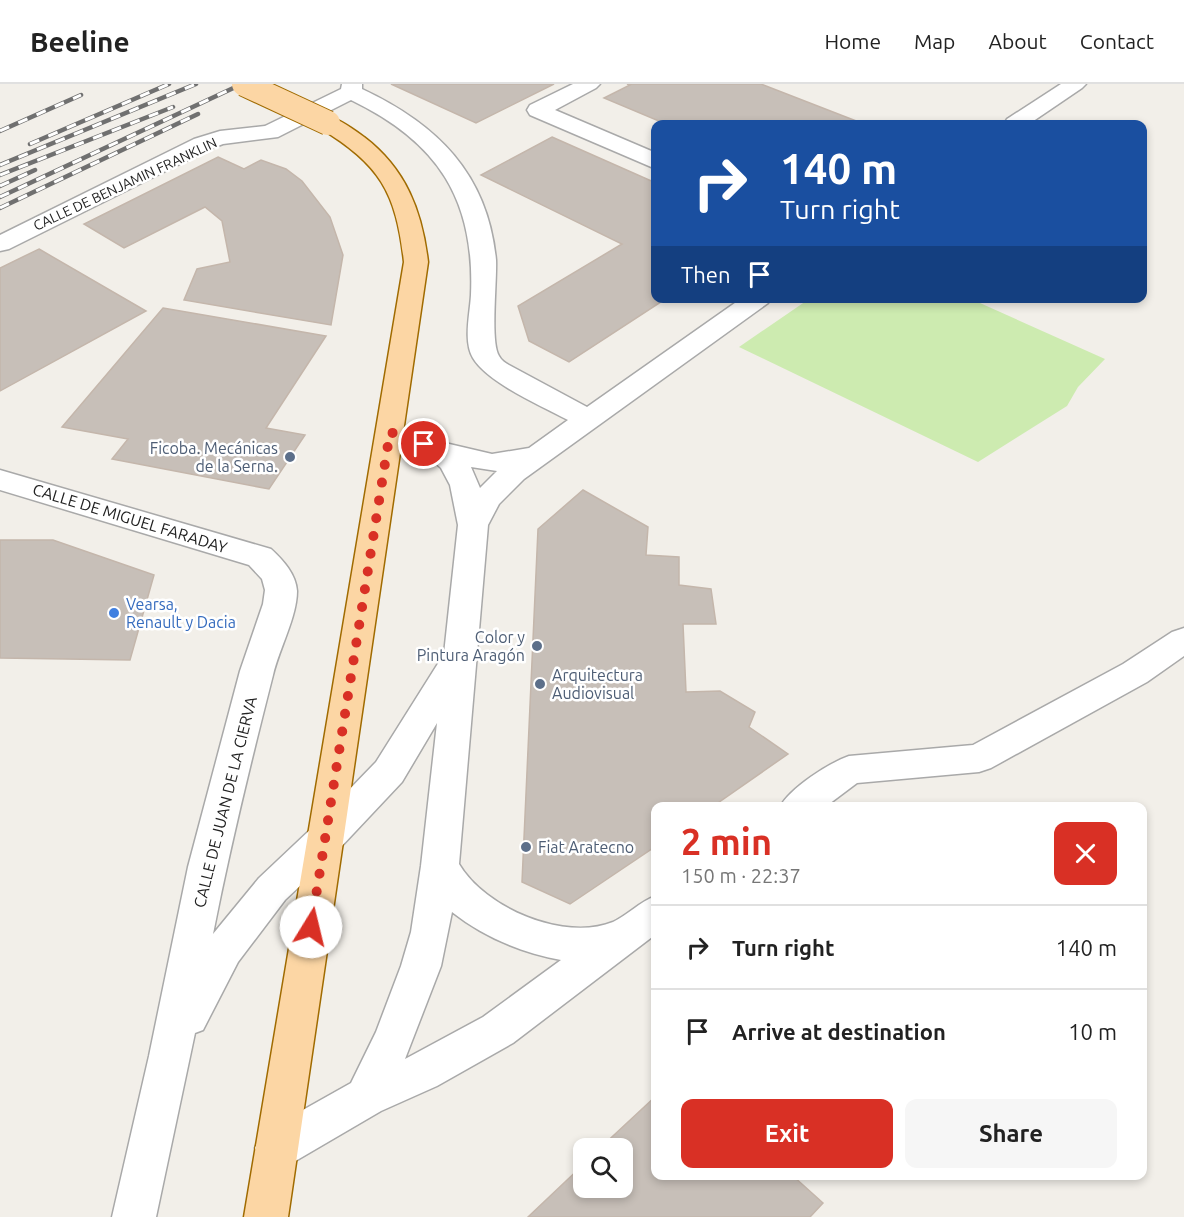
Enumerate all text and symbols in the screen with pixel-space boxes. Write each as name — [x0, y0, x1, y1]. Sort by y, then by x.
text: Beeline — [30, 26, 130, 57]
text: Home — [824, 29, 881, 53]
text: Map — [914, 29, 955, 53]
text: About — [988, 29, 1047, 53]
text: Contact — [1080, 29, 1154, 53]
street label: CALLE DE BENJAMIN FRANKLIN — [31, 134, 219, 234]
icon: right — [681, 144, 759, 222]
text: 140 m — [780, 145, 897, 192]
text: Turn right — [780, 194, 900, 224]
icon: arrive — [743, 258, 776, 291]
text: Then — [681, 262, 731, 287]
pin — [398, 418, 449, 469]
icon: arrive — [407, 427, 440, 460]
place label: Ficoba. Mecánicas de la Serna. — [150, 439, 278, 475]
marker: Ficoba. Mecánicas de la Serna. — [283, 450, 297, 464]
street label: CALLE DE MIGUEL FARADAY — [31, 480, 230, 556]
place label: Vearsa, Renault y Dacia — [126, 595, 236, 631]
marker: Vearsa, Renault y Dacia — [107, 606, 121, 620]
place label: Color y Pintura Aragón — [417, 628, 525, 664]
marker: Color y Pintura Aragón — [530, 639, 544, 653]
place label: Arquitectura Audiovisual — [552, 666, 643, 702]
marker: Arquitectura Audiovisual — [533, 677, 547, 691]
street label: CALLE DE JUAN DE LA CIERVA — [190, 694, 260, 909]
text: 2 min — [681, 821, 772, 862]
button: close — [1054, 822, 1117, 885]
place label: Fiat Aratecno — [538, 838, 634, 856]
marker: Fiat Aratecno — [519, 840, 533, 854]
text: 150 m · 22:37 — [681, 864, 801, 887]
position arrow — [279, 895, 343, 959]
icon: right — [681, 931, 714, 964]
text: Turn right — [732, 935, 834, 960]
text: 140 m — [1056, 935, 1117, 960]
icon: arrive — [681, 1015, 714, 1048]
text: Arrive at destination — [732, 1019, 946, 1044]
text: 10 m — [1068, 1019, 1117, 1044]
button: Exit — [681, 1099, 893, 1168]
button: Share — [905, 1099, 1117, 1168]
map controls — [573, 1138, 633, 1198]
button: search — [573, 1138, 633, 1198]

